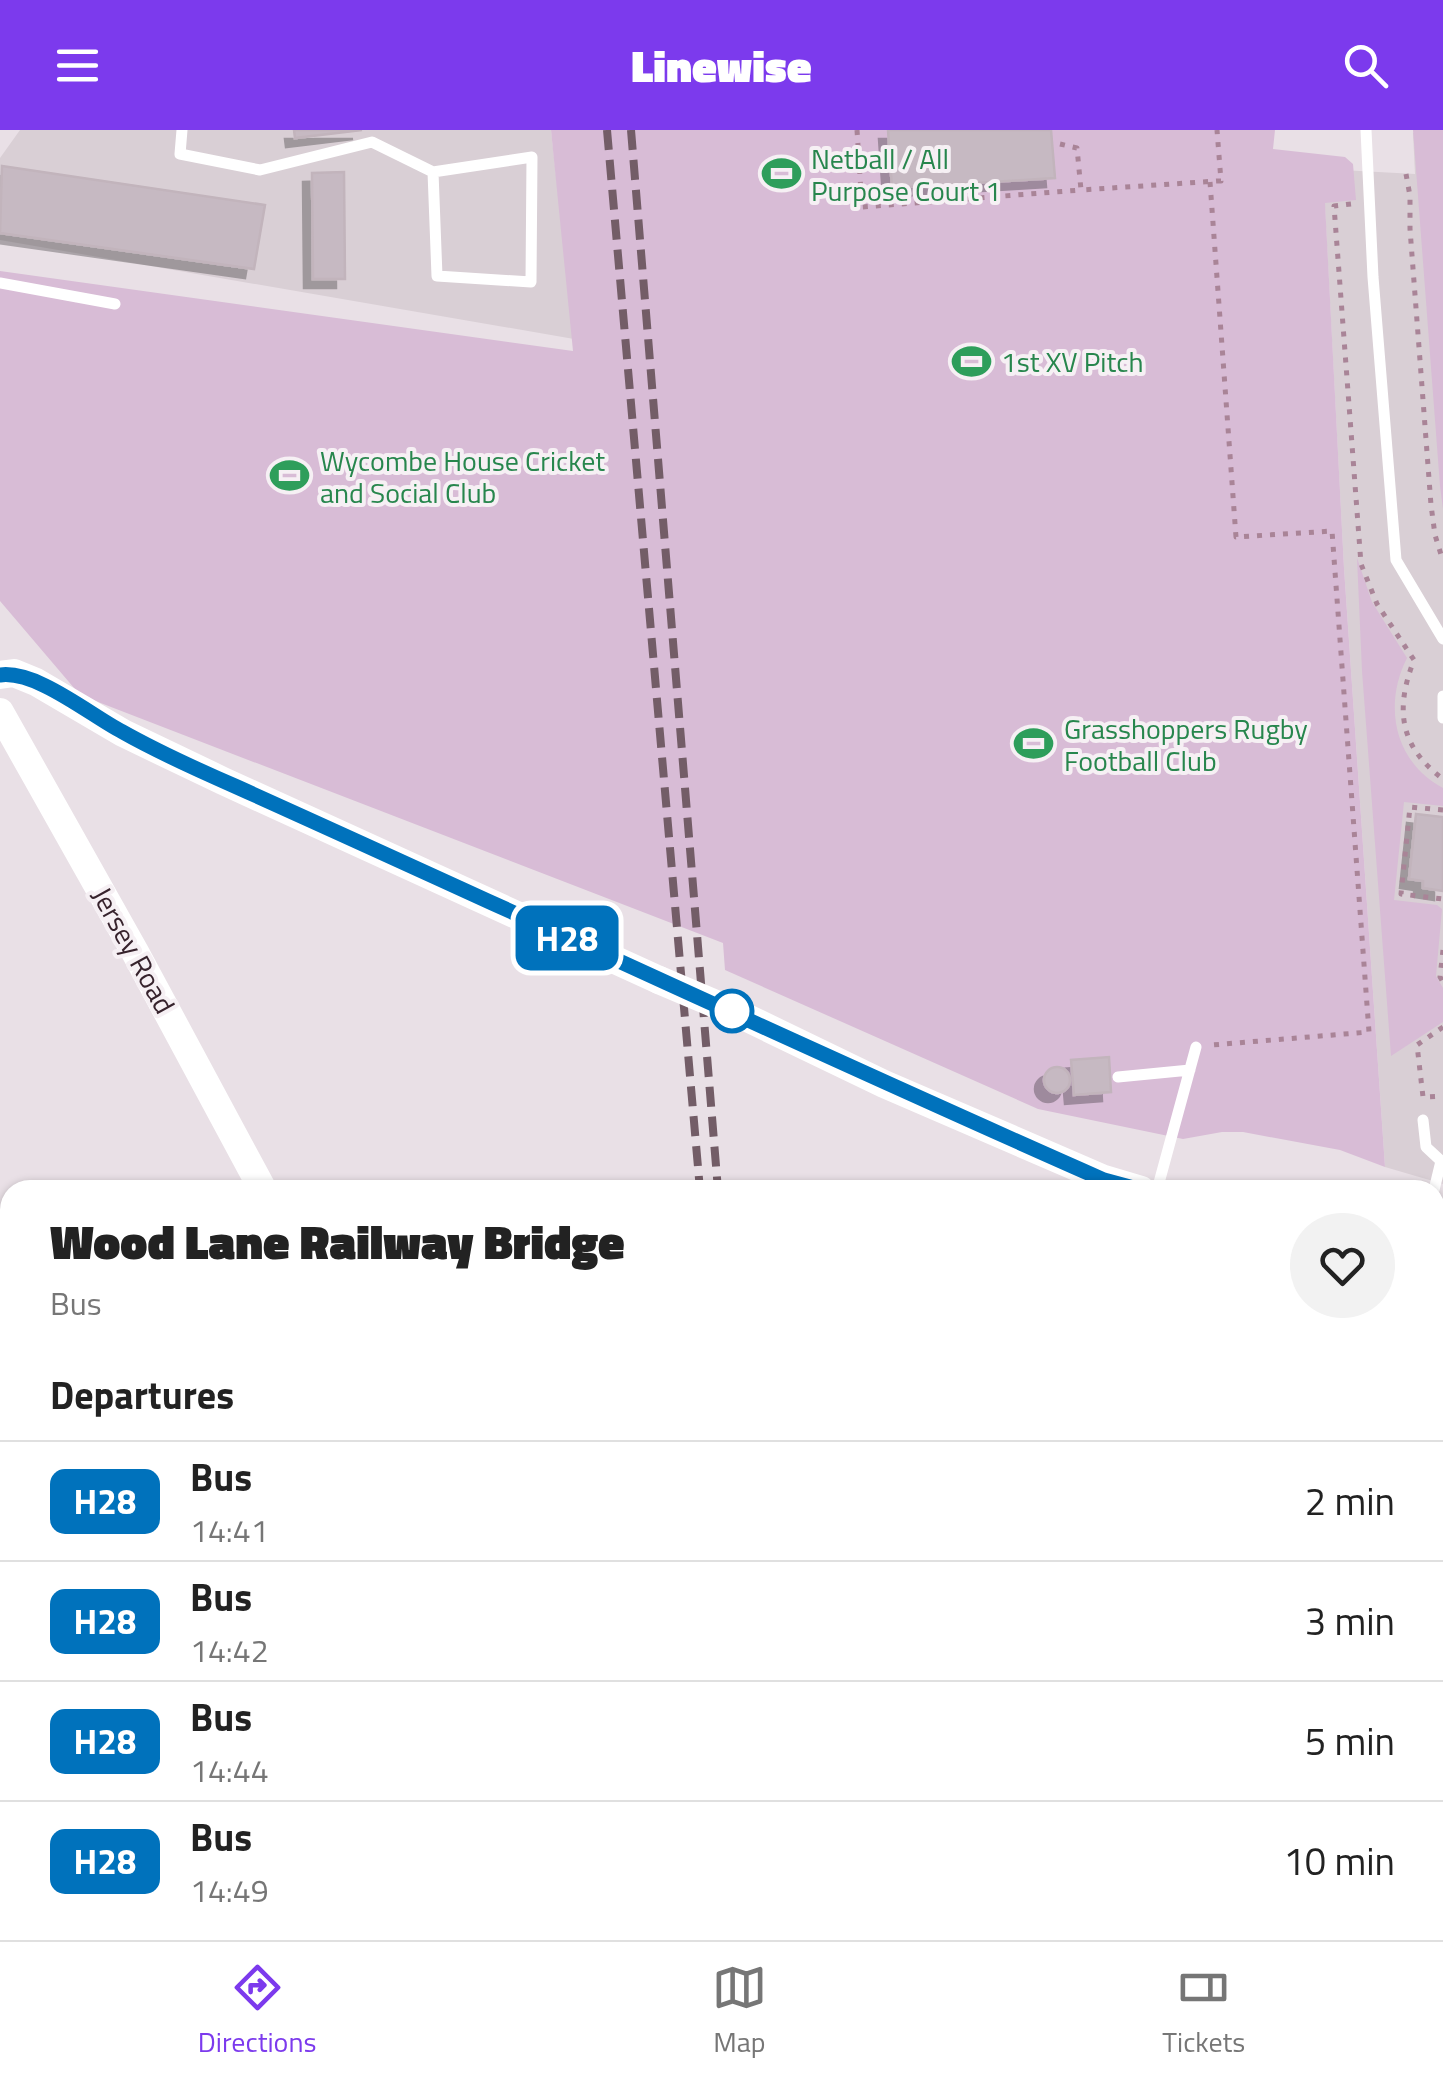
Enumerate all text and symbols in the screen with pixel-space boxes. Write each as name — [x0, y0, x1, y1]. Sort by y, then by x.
text: Linewise — [631, 31, 812, 99]
icon: menu — [50, 38, 105, 93]
icon: search — [1338, 38, 1393, 93]
place label: Netball / All Purpose Court 1 — [811, 137, 1001, 212]
sports icon: Netball / All Purpose Court 1 — [760, 153, 802, 195]
sports icon: 1st XV Pitch — [950, 340, 992, 382]
place label: 1st XV Pitch — [1001, 340, 1144, 383]
place label: Wycombe House Cricket and Social Club — [320, 439, 605, 514]
sports icon: Wycombe House Cricket and Social Club — [269, 455, 311, 497]
place label: Grasshoppers Rugby Football Club — [1064, 707, 1308, 782]
sports icon: Grasshoppers Rugby Football Club — [1013, 723, 1055, 765]
street label: Jersey Road — [82, 879, 186, 1021]
line badge: H28 — [510, 906, 624, 970]
text: H28 — [536, 911, 598, 965]
unlabelled marker — [711, 990, 753, 1032]
text: Wood Lane Railway Bridge — [50, 1205, 624, 1278]
button: heart — [1290, 1213, 1395, 1318]
text: Bus — [50, 1279, 102, 1327]
text: Departures — [50, 1366, 234, 1424]
text: Bus — [190, 1448, 252, 1506]
text: 2 min — [1305, 1472, 1395, 1530]
text: H28 — [74, 1474, 136, 1528]
text: 14:41 — [190, 1506, 269, 1554]
text: Bus — [190, 1568, 252, 1626]
text: 3 min — [1305, 1592, 1395, 1650]
text: H28 — [74, 1594, 136, 1648]
text: 14:42 — [190, 1626, 269, 1674]
text: Bus — [190, 1688, 252, 1746]
text: 5 min — [1305, 1712, 1395, 1770]
text: H28 — [74, 1714, 136, 1768]
text: 14:44 — [190, 1746, 269, 1794]
text: Bus — [190, 1808, 252, 1866]
text: 10 min — [1284, 1832, 1395, 1890]
text: H28 — [74, 1834, 136, 1888]
text: 14:49 — [190, 1866, 269, 1914]
tab: Directions — [198, 1960, 316, 2063]
tab: Map — [712, 1960, 767, 2063]
tab: Tickets — [1162, 1960, 1245, 2063]

